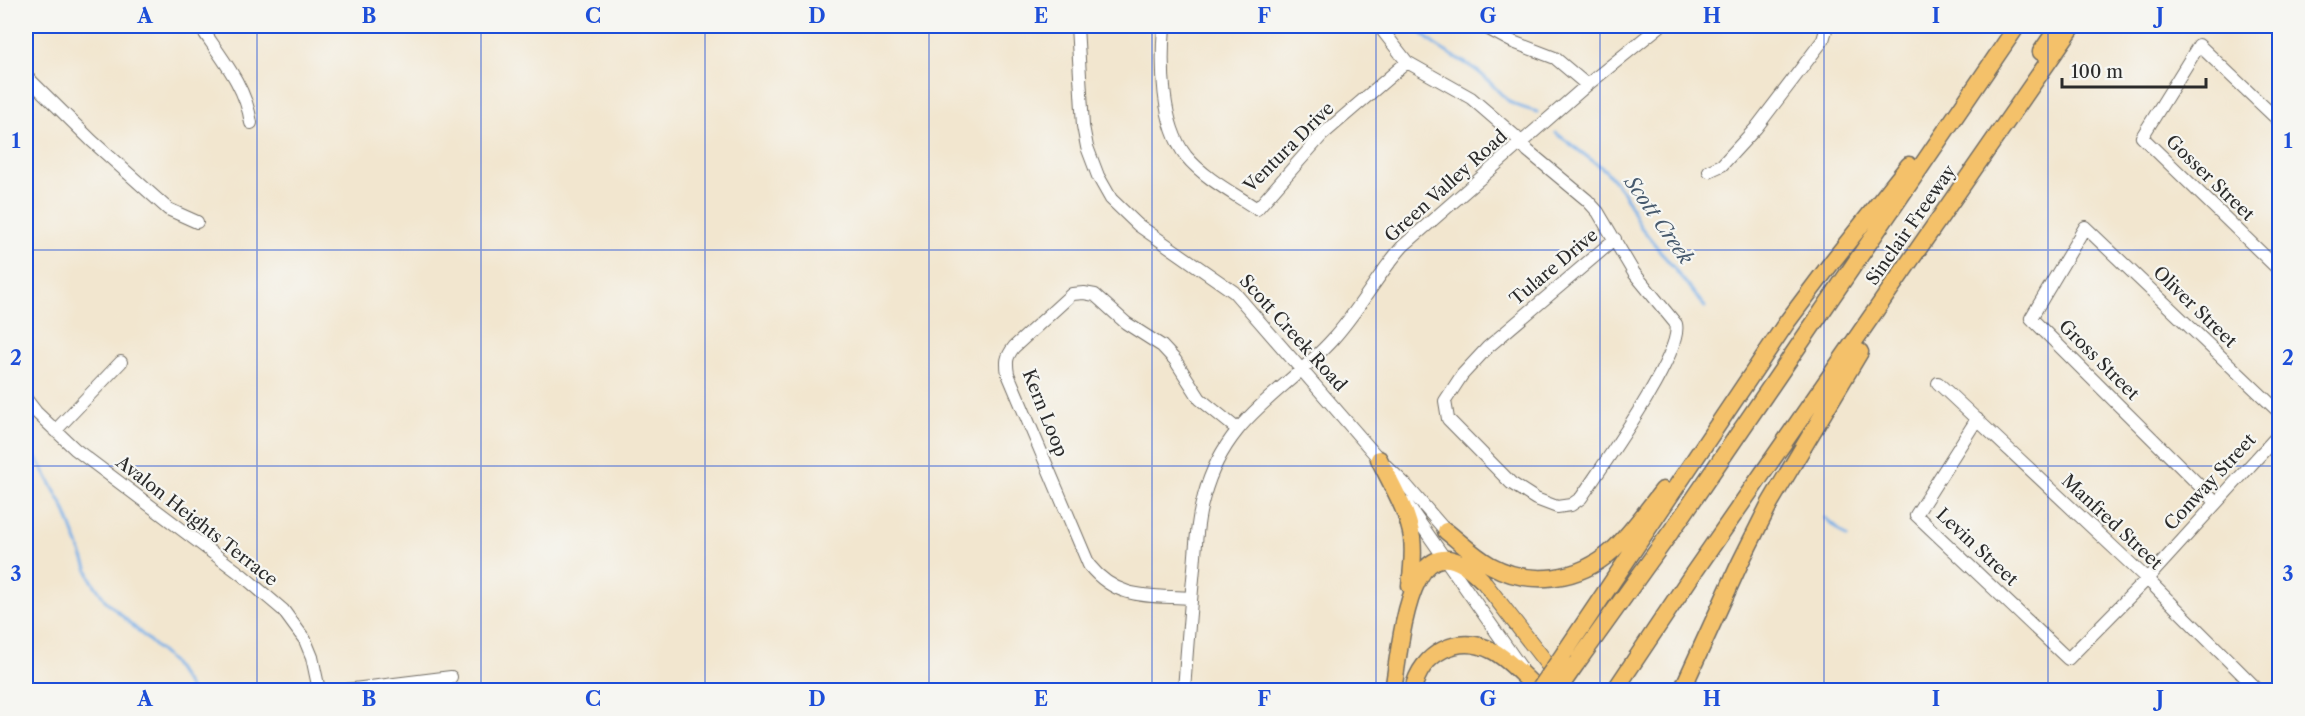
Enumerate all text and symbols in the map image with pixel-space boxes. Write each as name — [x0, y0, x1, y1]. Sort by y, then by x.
text: A — [136, 4, 153, 28]
text: B — [362, 4, 377, 28]
text: C — [585, 4, 601, 28]
text: D — [808, 4, 826, 28]
text: E — [1034, 4, 1048, 28]
text: F — [1257, 4, 1271, 28]
text: G — [1480, 4, 1497, 28]
text: H — [1703, 4, 1721, 28]
text: I — [1932, 4, 1940, 28]
text: J — [2152, 4, 2164, 28]
scale bar — [2062, 51, 2206, 89]
text: 100 m — [2071, 61, 2123, 83]
street label: Ventura Drive — [1239, 97, 1339, 197]
street label: Green Valley Road — [1380, 125, 1512, 247]
text: 1 — [12, 129, 21, 153]
text: 1 — [2284, 129, 2293, 153]
street label: Gosser Street — [2161, 130, 2259, 226]
street label: Sinclair Freeway — [1861, 160, 1961, 289]
water label: Scott Creek — [1619, 170, 1699, 269]
street label: Tulare Drive — [1506, 224, 1602, 310]
street label: Oliver Street — [2149, 262, 2242, 353]
street label: Scott Creek Road — [1235, 270, 1351, 396]
street label: Gross Street — [2054, 315, 2144, 405]
text: 2 — [10, 346, 22, 370]
text: 2 — [2282, 346, 2294, 370]
street label: Kern Loop — [1018, 366, 1072, 460]
street label: Conway Street — [2160, 429, 2261, 535]
street label: Avalon Heights Terrace — [111, 450, 282, 591]
street label: Manfred Street — [2057, 470, 2167, 575]
street label: Levin Street — [1932, 504, 2023, 591]
text: 3 — [10, 562, 22, 586]
text: 3 — [2282, 562, 2294, 586]
text: A — [136, 687, 153, 711]
text: B — [362, 687, 377, 711]
text: C — [585, 687, 601, 711]
text: D — [808, 687, 826, 711]
text: E — [1034, 687, 1048, 711]
text: F — [1257, 687, 1271, 711]
text: G — [1480, 687, 1497, 711]
text: H — [1703, 687, 1721, 711]
text: I — [1932, 687, 1940, 711]
text: J — [2152, 687, 2164, 711]

